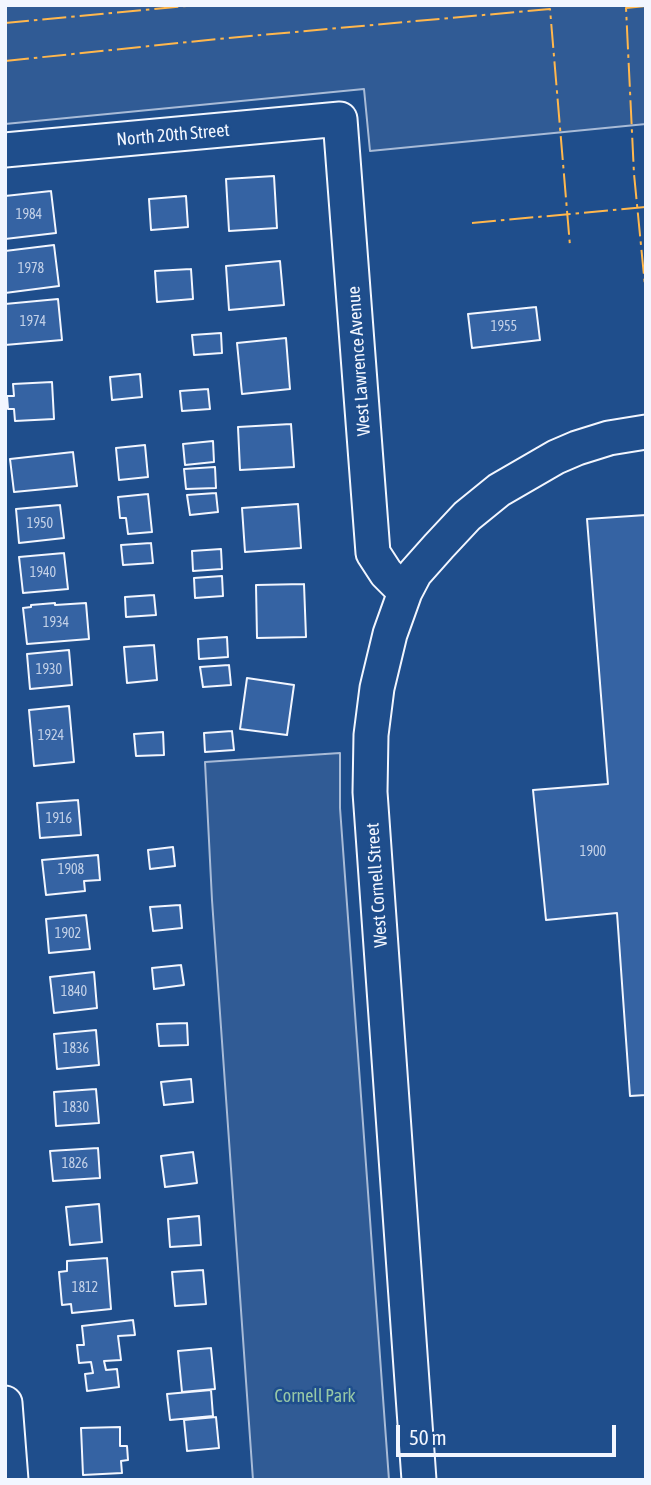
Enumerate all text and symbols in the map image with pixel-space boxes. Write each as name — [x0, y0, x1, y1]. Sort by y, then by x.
street label: North 20th Street — [116, 119, 230, 151]
house number: 1984 — [16, 207, 42, 223]
house number: 1978 — [18, 261, 44, 277]
street label: West Lawrence Avenue — [343, 285, 375, 437]
house number: 1974 — [20, 314, 46, 330]
house number: 1955 — [491, 319, 517, 335]
house number: 1950 — [27, 516, 53, 532]
house number: 1940 — [30, 565, 56, 581]
house number: 1934 — [43, 615, 69, 631]
house number: 1930 — [36, 662, 62, 678]
house number: 1924 — [38, 728, 64, 744]
house number: 1916 — [46, 811, 72, 827]
street label: West Cornell Street — [362, 822, 392, 948]
house number: 1900 — [580, 844, 606, 860]
house number: 1908 — [58, 862, 84, 878]
house number: 1902 — [55, 926, 81, 942]
house number: 1840 — [61, 984, 87, 1000]
house number: 1836 — [63, 1041, 89, 1057]
house number: 1830 — [63, 1100, 89, 1116]
house number: 1826 — [62, 1156, 88, 1172]
house number: 1812 — [72, 1280, 98, 1296]
park label: Cornell Park — [275, 1385, 355, 1407]
scale bar — [399, 1412, 620, 1456]
text: 50 m — [409, 1425, 447, 1449]

